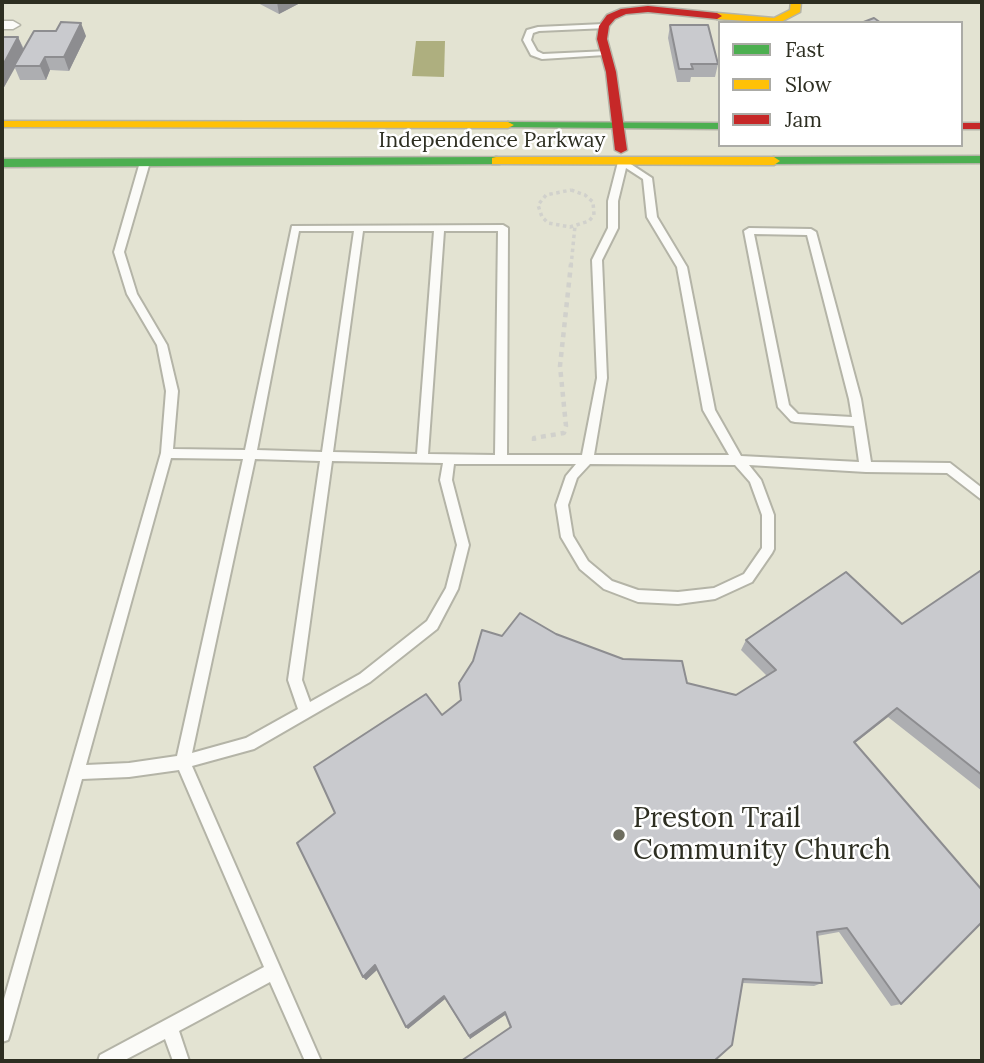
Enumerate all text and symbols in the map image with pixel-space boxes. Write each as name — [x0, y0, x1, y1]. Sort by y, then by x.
legend — [718, 21, 963, 147]
text: Fast — [785, 36, 824, 63]
text: Slow — [785, 71, 832, 98]
text: Jam — [785, 106, 822, 133]
street label: Independence Parkway — [379, 128, 605, 154]
place label: Preston Trail Community Church — [633, 802, 891, 868]
marker: Preston Trail Community Church — [611, 827, 627, 843]

